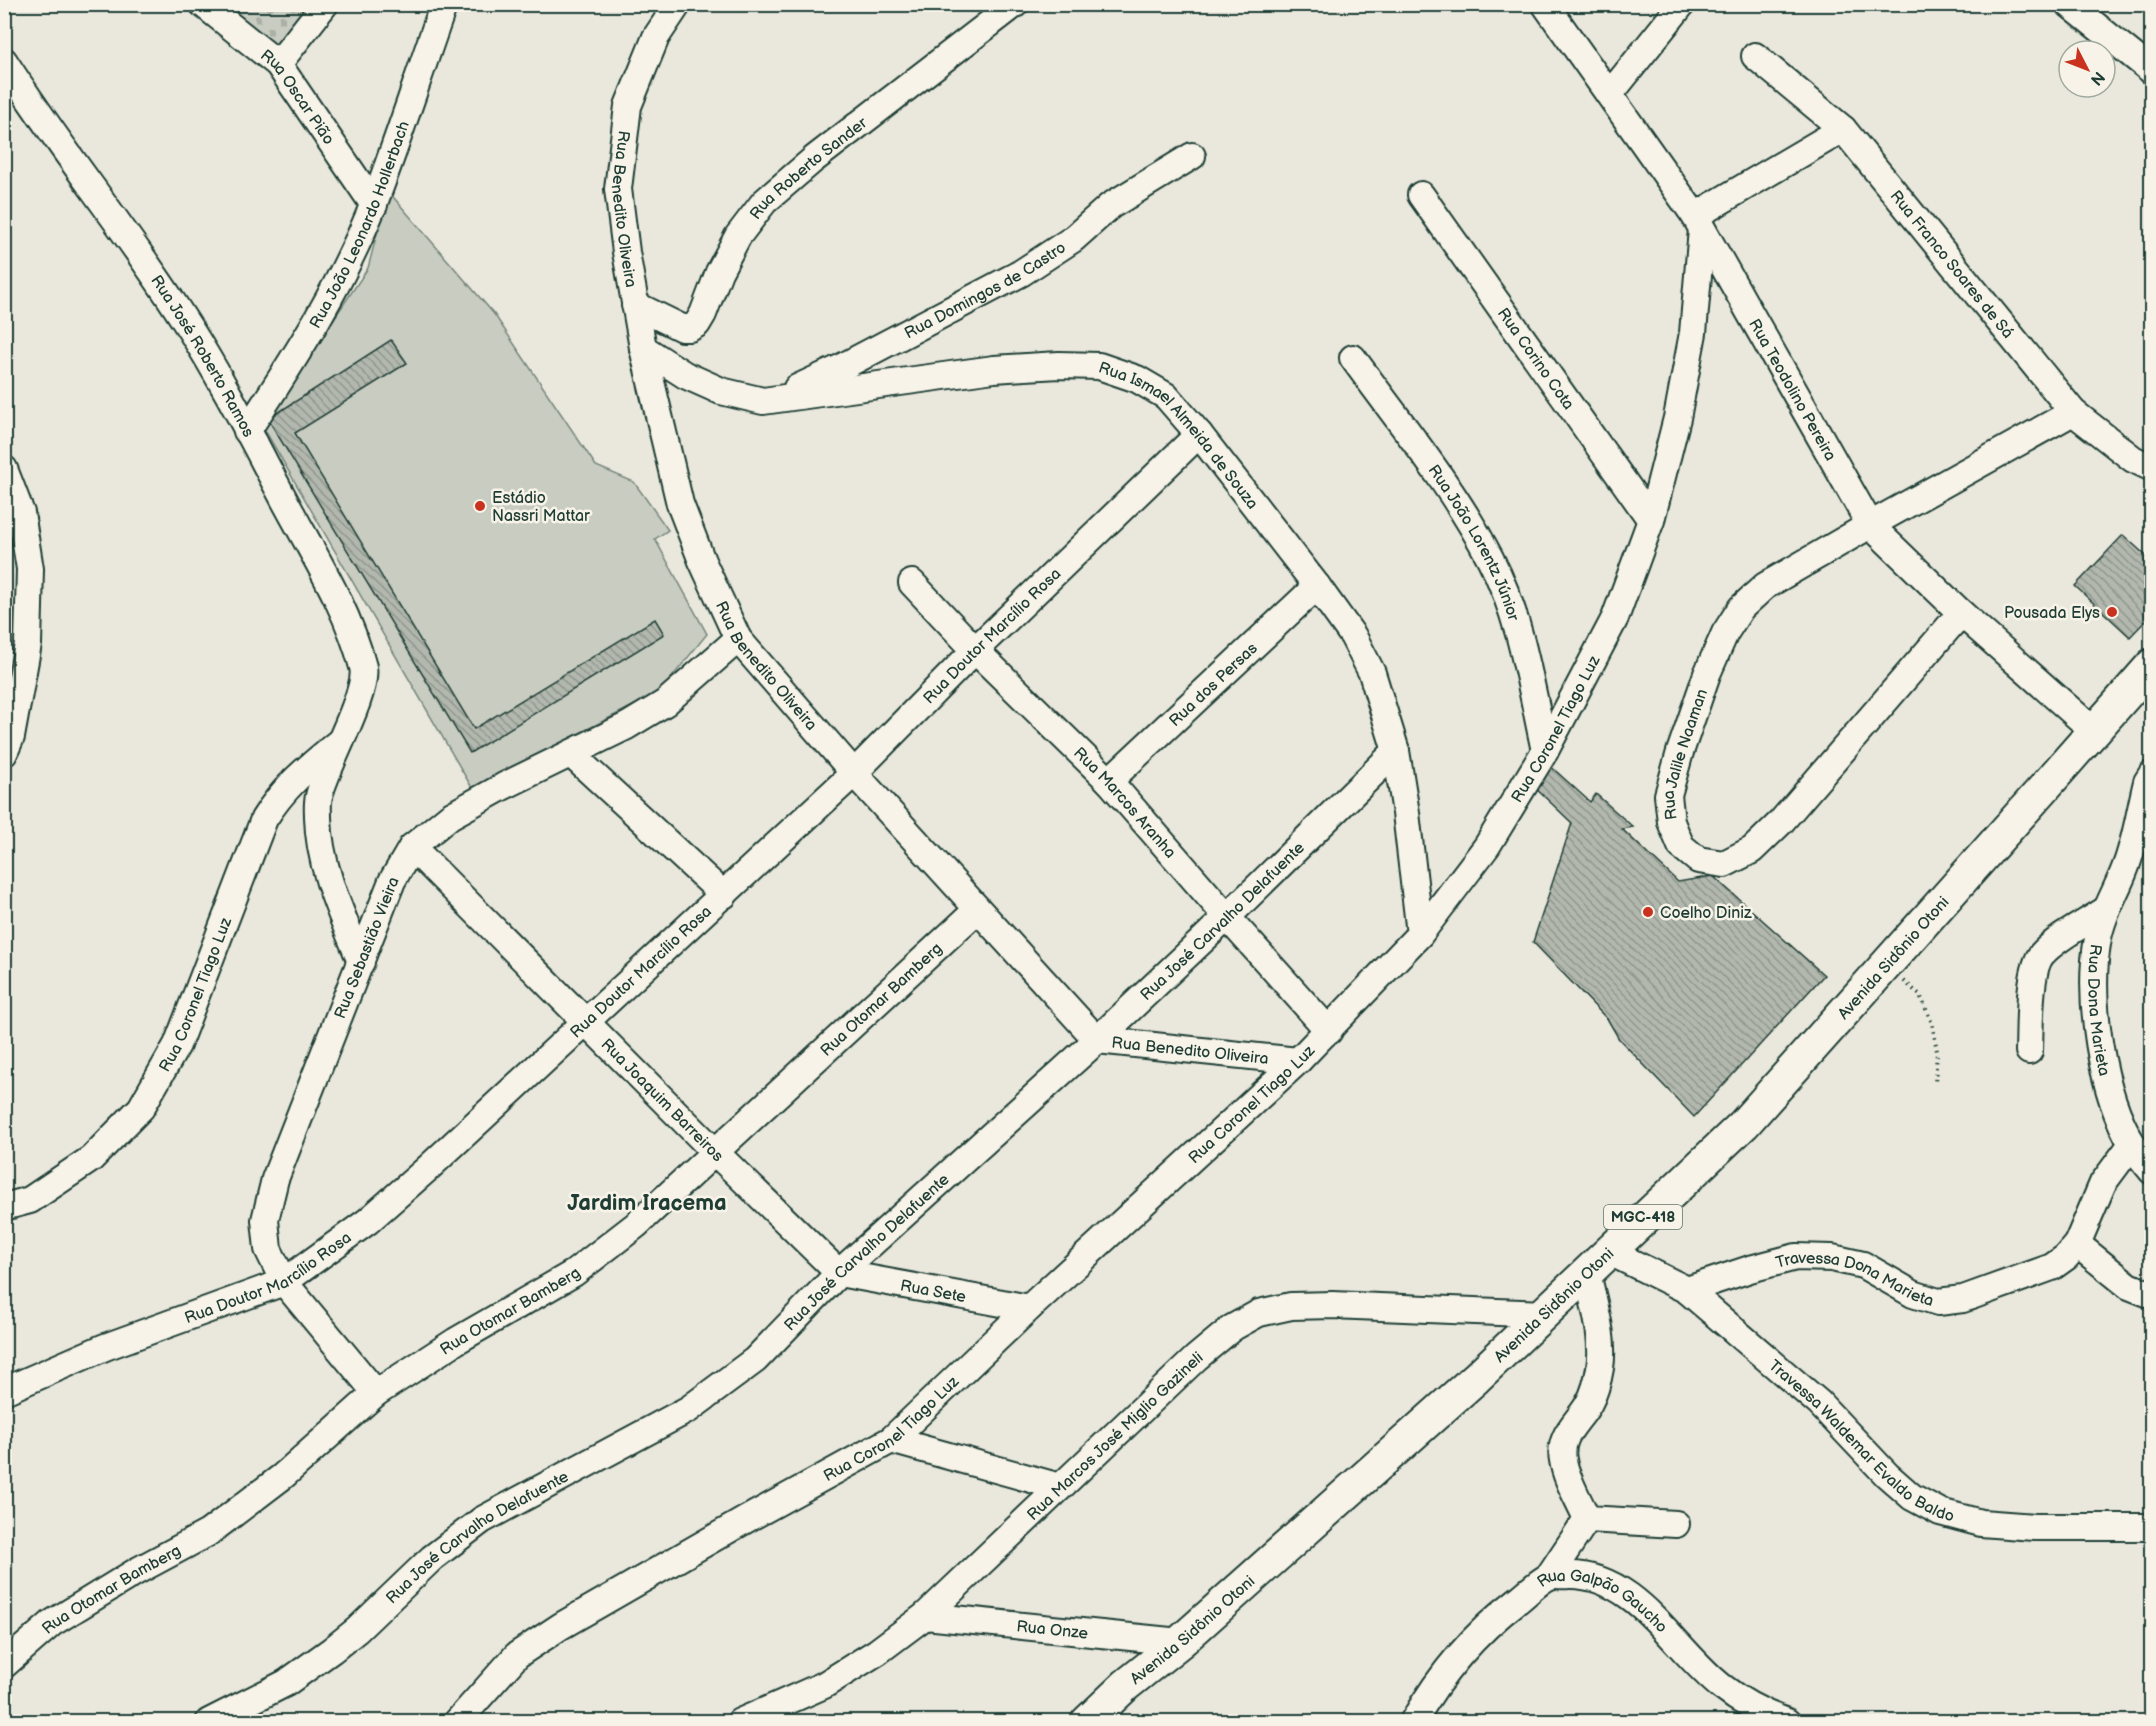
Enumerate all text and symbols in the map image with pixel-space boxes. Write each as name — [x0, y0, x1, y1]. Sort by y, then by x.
north arrow — [2057, 39, 2117, 99]
street label: Rua Oscar Pião — [256, 46, 338, 149]
text: N — [2086, 67, 2108, 89]
street label: Rua Roberto Sander — [746, 114, 871, 224]
street label: Rua João Leonardo Hollerbach — [306, 119, 414, 332]
street label: Rua Benedito Oliveira — [607, 130, 640, 289]
street label: Rua Franco Soares de Sá — [1886, 187, 2017, 342]
street label: Rua Domingos de Castro — [902, 238, 1070, 343]
street label: Rua José Roberto Ramos — [146, 272, 258, 441]
street label: Rua Corino Cota — [1493, 305, 1578, 414]
street label: Rua Teodolino Pereira — [1744, 316, 1840, 464]
street label: Rua Ismael Almeida de Souza — [1096, 359, 1262, 513]
street label: Rua João Lorentz Júnior — [1424, 462, 1523, 624]
place label: Estádio Nassri Mattar — [492, 489, 590, 526]
marker: Estádio Nassri Mattar — [473, 499, 487, 513]
street label: Rua Doutor Marcílio Rosa — [920, 565, 1065, 708]
street label: Rua Benedito Oliveira — [711, 598, 821, 735]
place label: Pousada Elys — [2004, 604, 2100, 623]
marker: Pousada Elys — [2105, 605, 2119, 619]
street label: Rua dos Persas — [1166, 639, 1262, 731]
street label: Rua Coronel Tiago Luz — [1508, 652, 1605, 806]
street label: Rua Jalile Naaman — [1660, 687, 1712, 821]
street label: Rua Marcos Aranha — [1069, 744, 1179, 862]
street label: Rua José Carvalho Delafuente — [1137, 838, 1309, 1005]
street label: Rua Sebastião Vieira — [331, 874, 404, 1022]
street label: Avenida Sidônio Otoni — [1834, 893, 1953, 1024]
street label: Rua Doutor Marcílio Rosa — [567, 902, 716, 1042]
place label: Coelho Diniz — [1660, 904, 1752, 923]
marker: Coelho Diniz — [1641, 905, 1655, 919]
street label: Rua Coronel Tiago Luz — [156, 915, 236, 1076]
street label: Rua Otomar Bamberg — [817, 939, 946, 1061]
street label: Rua Dona Marieta — [2083, 943, 2113, 1078]
street label: Rua Benedito Oliveira — [1111, 1034, 1269, 1069]
street label: Rua Joaquim Barreiros — [597, 1035, 727, 1166]
street label: Rua Coronel Tiago Luz — [1185, 1042, 1319, 1168]
street label: Rua José Carvalho Delafuente — [781, 1170, 954, 1335]
district label: Jardim Iracema — [567, 1190, 727, 1217]
road number: MGC-418 — [1604, 1205, 1682, 1229]
street label: Rua Doutor Marcílio Rosa — [182, 1228, 355, 1328]
street label: Avenida Sidônio Otoni — [1491, 1245, 1618, 1367]
street label: Travessa Dona Marieta — [1774, 1249, 1936, 1311]
street label: Rua Otomar Bamberg — [437, 1264, 585, 1360]
street label: Rua Sete — [899, 1276, 968, 1307]
street label: Rua Marcos José Miglio Gazineli — [1024, 1348, 1207, 1525]
street label: Travessa Waldemar Evaldo Baldo — [1764, 1356, 1956, 1526]
street label: Rua Coronel Tiago Luz — [821, 1372, 963, 1486]
street label: Rua José Carvalho Delafuente — [382, 1467, 573, 1608]
street label: Rua Otomar Bamberg — [38, 1541, 184, 1639]
street label: Rua Galpão Gaucho — [1534, 1567, 1671, 1637]
street label: Avenida Sidônio Otoni — [1127, 1572, 1259, 1689]
street label: Rua Onze — [1015, 1617, 1089, 1644]

